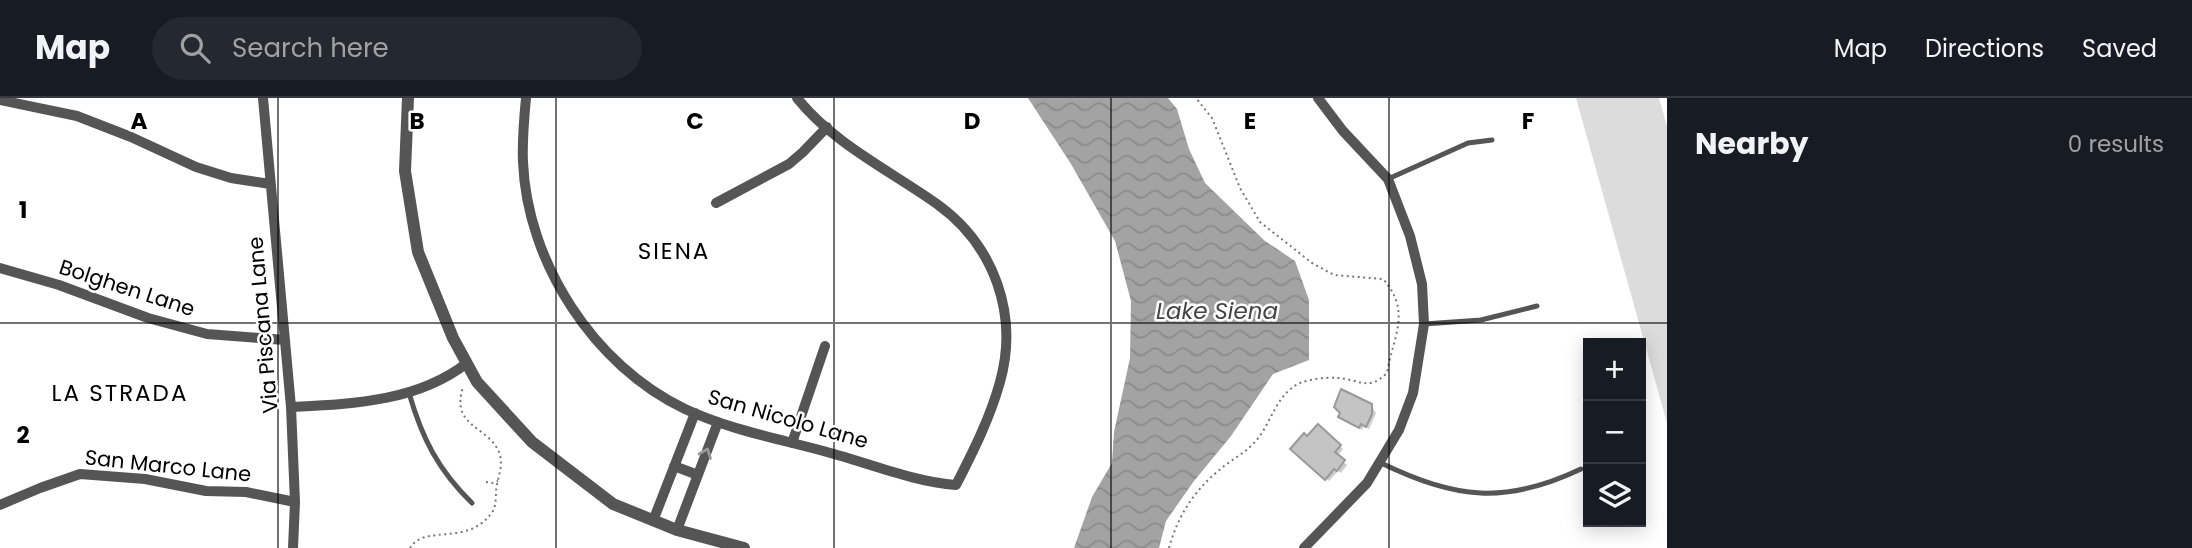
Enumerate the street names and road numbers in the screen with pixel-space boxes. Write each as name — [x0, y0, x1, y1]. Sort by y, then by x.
street label: Via Piscana Lane — [240, 235, 285, 415]
street label: Bolghen Lane — [56, 252, 199, 323]
street label: San Nicolo Lane — [705, 382, 872, 455]
street label: San Marco Lane — [83, 442, 253, 489]

